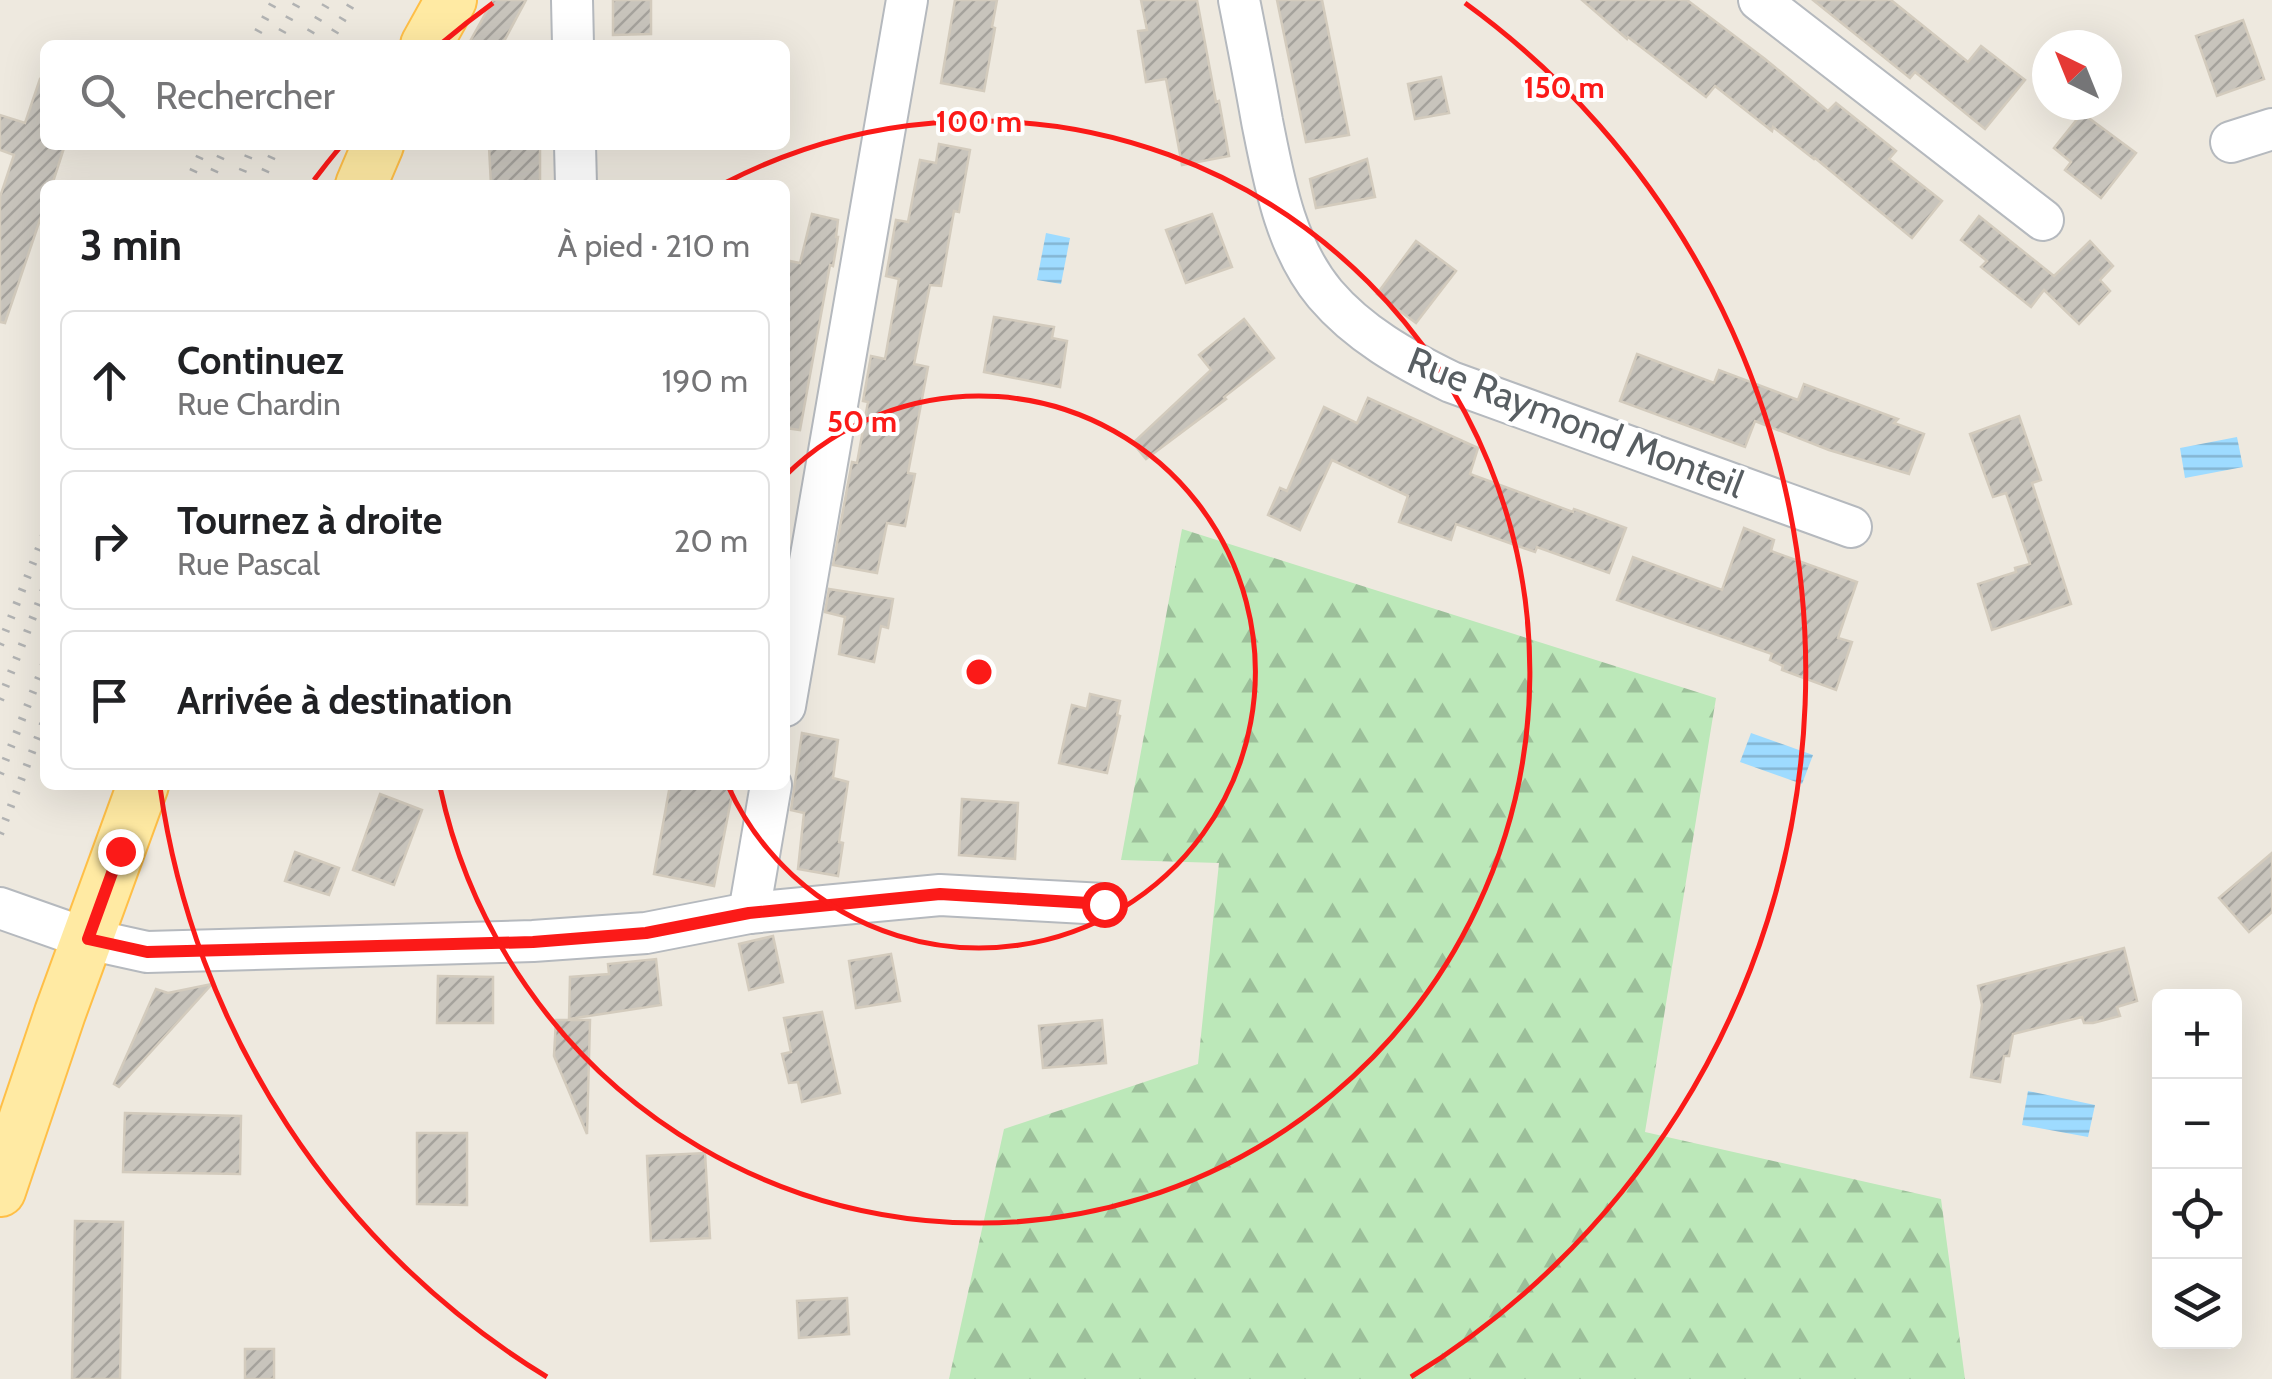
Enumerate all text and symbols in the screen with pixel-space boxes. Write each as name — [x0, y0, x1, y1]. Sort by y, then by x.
north arrow — [2032, 30, 2122, 120]
search box — [40, 40, 790, 150]
icon: search — [75, 68, 130, 123]
text: 150 m — [1523, 69, 1605, 106]
text: Rechercher — [155, 72, 335, 119]
text: 100 m — [936, 103, 1022, 140]
text: 3 min — [80, 219, 182, 271]
text: À pied · 210 m — [558, 226, 750, 265]
street label: Rue Raymond Monteil — [1401, 336, 1751, 508]
text: Continuez — [177, 337, 344, 384]
icon: ahead — [82, 353, 137, 408]
text: 190 m — [662, 361, 748, 400]
text: Rue Chardin — [177, 384, 341, 423]
text: 50 m — [827, 403, 897, 440]
text: Tournez à droite — [177, 497, 442, 544]
icon: right — [82, 513, 137, 568]
text: 20 m — [674, 521, 748, 560]
text: Rue Pascal — [177, 544, 320, 583]
centre of rings — [961, 654, 997, 690]
icon: arrive — [82, 673, 137, 728]
text: Arrivée à destination — [177, 677, 513, 724]
route end — [98, 829, 144, 875]
route start — [1082, 882, 1128, 928]
map controls — [2152, 989, 2242, 1349]
button: + — [2152, 989, 2242, 1079]
button: − — [2152, 1079, 2242, 1169]
button: locate — [2152, 1169, 2242, 1259]
button: layers — [2152, 1259, 2242, 1349]

